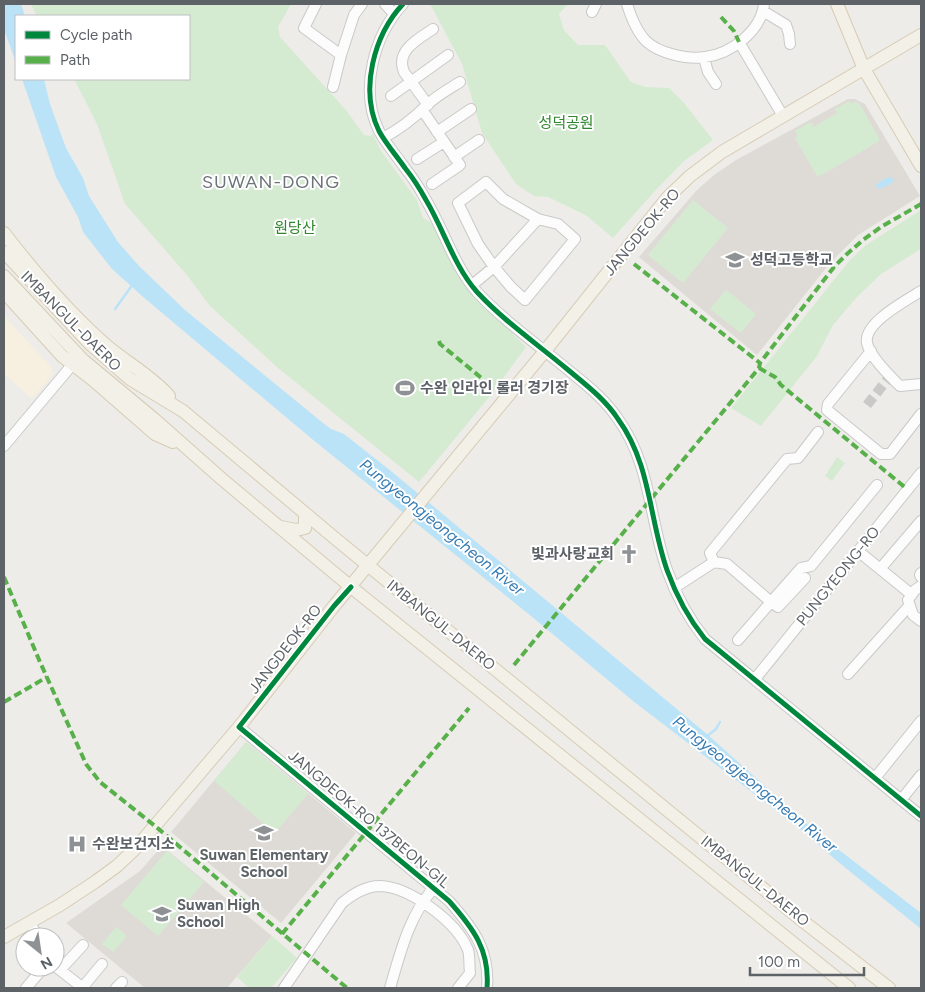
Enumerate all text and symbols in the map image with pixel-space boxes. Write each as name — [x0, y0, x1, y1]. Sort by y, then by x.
legend — [15, 15, 190, 80]
text: Cycle path — [60, 26, 132, 44]
text: Path — [60, 51, 90, 69]
park label: 성덕공원 — [538, 114, 594, 132]
district label: SUWAN-DONG — [202, 171, 340, 193]
street label: JANGDEOK-RO — [600, 185, 684, 279]
park label: 원당산 — [274, 219, 316, 237]
school or university icon: 성덕고등학교 — [724, 249, 746, 271]
place label: 성덕고등학교 — [750, 251, 833, 269]
street label: IMBANGUL-DAERO — [17, 267, 125, 375]
sports icon: 수완 인라인 롤러 경기장 — [394, 377, 416, 399]
place label: 수완 인라인 롤러 경기장 — [420, 379, 569, 397]
water label: Pungyeongjeongcheon River — [356, 455, 528, 600]
street label: PUNGYEONG-RO — [793, 523, 883, 629]
church icon: 빛과사랑교회 — [618, 543, 640, 565]
place label: 빛과사랑교회 — [531, 545, 614, 563]
street label: IMBANGUL-DAERO — [383, 576, 499, 674]
street label: JANGDEOK-RO — [245, 601, 325, 697]
water label: Pungyeongjeongcheon River — [669, 712, 841, 857]
street label: JANGDEOK-RO 137BEON-GIL — [285, 746, 453, 892]
school or university icon: Suwan Elementary School — [253, 822, 275, 844]
street label: IMBANGUL-DAERO — [697, 832, 813, 930]
hospital icon: 수완보건지소 — [66, 833, 88, 855]
place label: 수완보건지소 — [92, 835, 175, 853]
place label: Suwan Elementary School — [200, 846, 329, 881]
place label: Suwan High School — [177, 896, 260, 931]
school or university icon: Suwan High School — [151, 903, 173, 925]
north arrow — [15, 927, 65, 977]
scale bar — [750, 944, 864, 976]
text: N — [37, 953, 55, 973]
text: 100 m — [758, 953, 800, 971]

